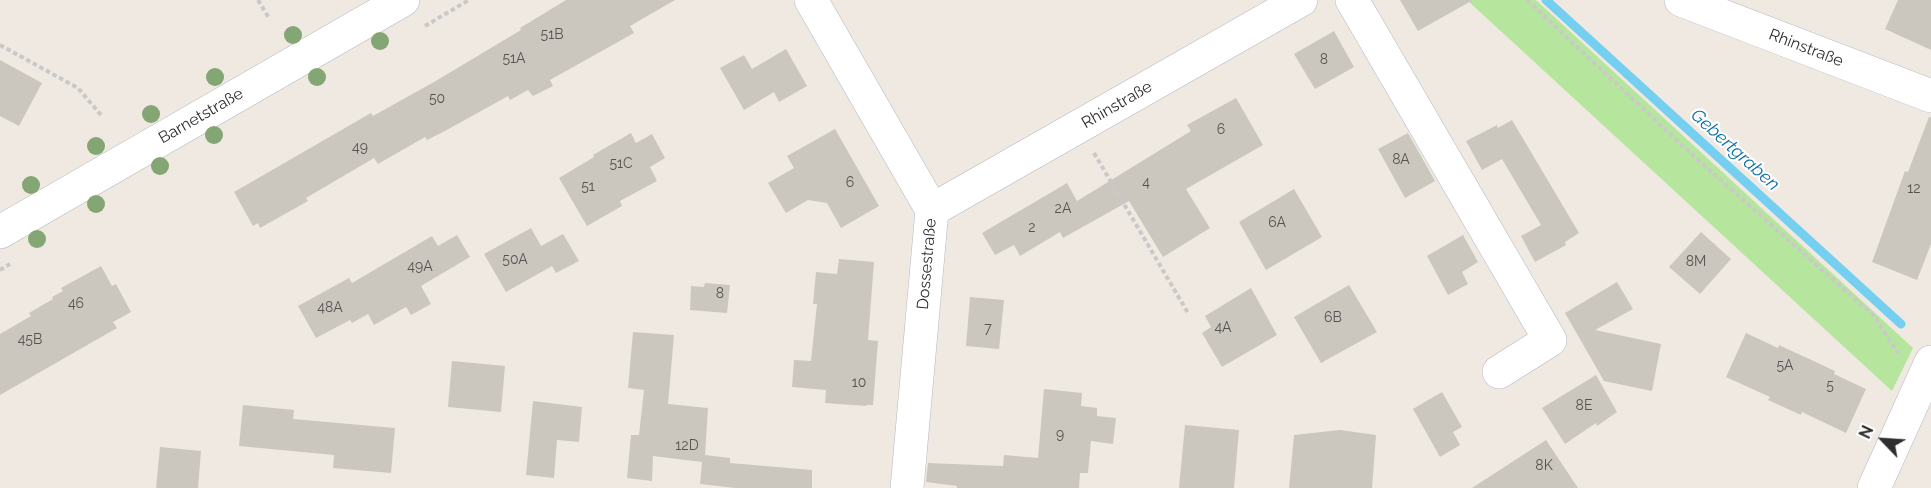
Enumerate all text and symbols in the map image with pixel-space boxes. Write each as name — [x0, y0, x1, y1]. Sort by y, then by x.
street label: Rhinstraße — [1766, 25, 1846, 71]
house number: 51B — [541, 27, 563, 43]
house number: 51A — [502, 51, 526, 67]
house number: 8 — [1320, 52, 1328, 68]
street label: Rhinstraße — [1078, 77, 1156, 133]
street label: Barnetstraße — [155, 84, 247, 148]
house number: 50 — [429, 91, 445, 107]
water label: Gebertgraben — [1686, 105, 1784, 195]
house number: 6 — [1217, 122, 1225, 138]
house number: 49 — [352, 140, 368, 156]
house number: 8A — [1392, 152, 1410, 168]
house number: 51C — [609, 156, 633, 172]
house number: 6 — [846, 175, 854, 191]
house number: 4 — [1142, 175, 1150, 191]
house number: 51 — [581, 179, 595, 195]
house number: 12 — [1907, 181, 1921, 197]
house number: 2A — [1055, 201, 1071, 217]
house number: 6A — [1268, 215, 1286, 231]
street label: Dossestraße — [913, 218, 941, 310]
house number: 2 — [1028, 220, 1036, 236]
house number: 50A — [502, 252, 528, 268]
house number: 8M — [1686, 254, 1706, 270]
house number: 49A — [407, 259, 433, 275]
house number: 8 — [716, 286, 724, 302]
house number: 46 — [68, 296, 84, 312]
house number: 48A — [317, 300, 343, 316]
house number: 6B — [1324, 310, 1342, 326]
house number: 4A — [1214, 320, 1232, 336]
house number: 7 — [984, 321, 992, 337]
house number: 45B — [18, 332, 42, 348]
house number: 5A — [1776, 358, 1794, 374]
house number: 10 — [852, 375, 866, 391]
house number: 5 — [1826, 378, 1834, 394]
house number: 8E — [1576, 398, 1592, 414]
north arrow — [1853, 410, 1913, 470]
text: N — [1855, 423, 1877, 442]
house number: 9 — [1056, 427, 1064, 443]
house number: 12D — [675, 438, 699, 454]
house number: 8K — [1535, 458, 1553, 474]

